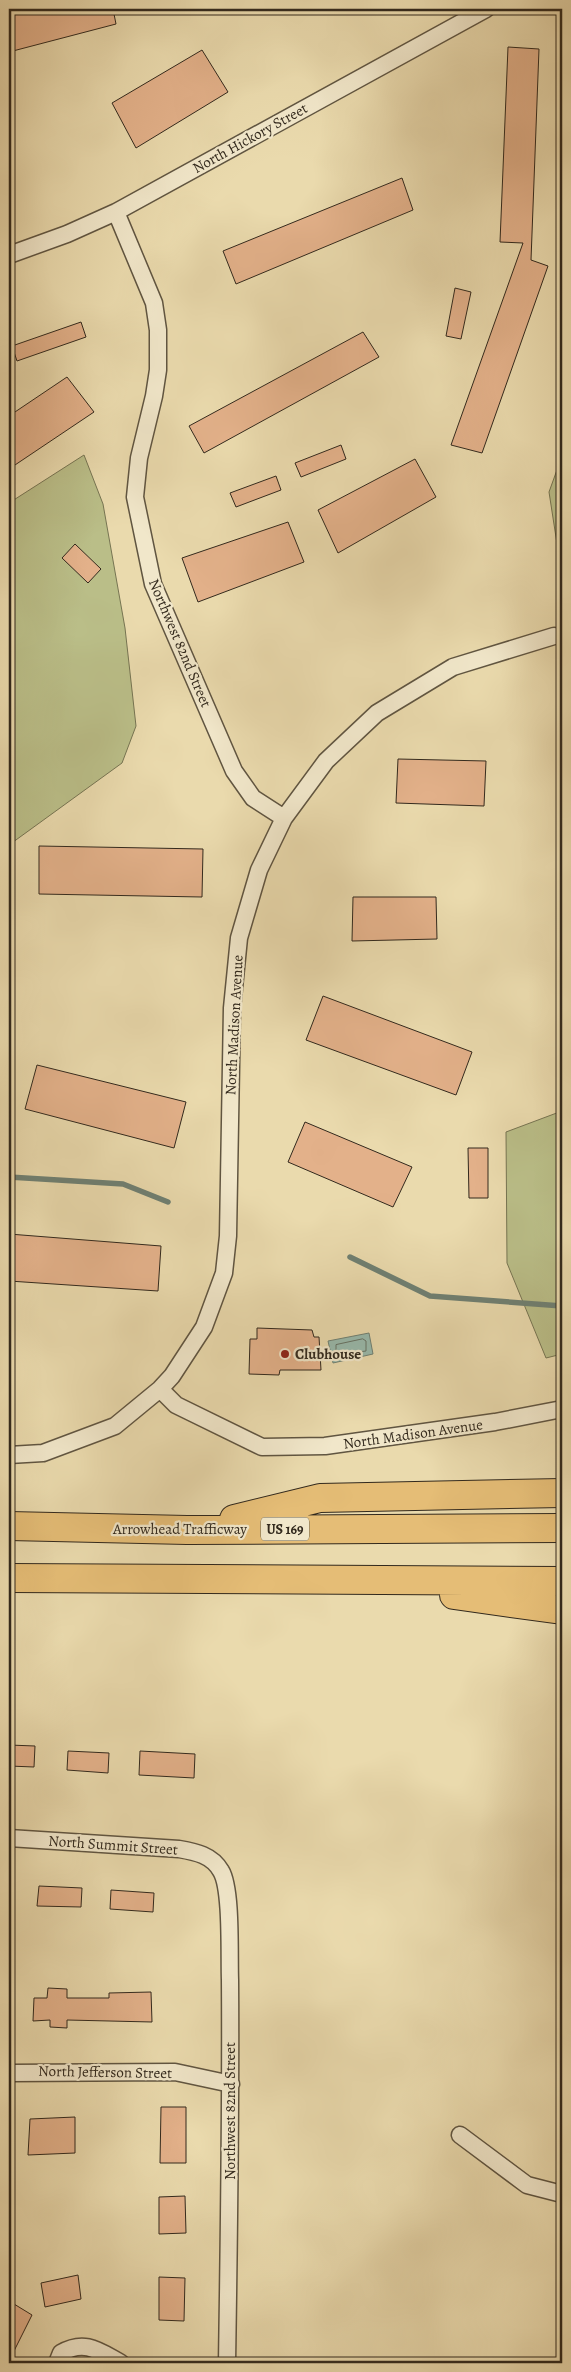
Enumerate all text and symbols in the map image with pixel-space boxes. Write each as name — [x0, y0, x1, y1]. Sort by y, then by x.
street label: North Hickory Street — [189, 98, 311, 178]
street label: Northwest 82nd Street — [144, 576, 216, 710]
street label: North Madison Avenue — [220, 954, 248, 1096]
place label: Clubhouse — [295, 1344, 361, 1364]
marker: Clubhouse — [279, 1348, 291, 1360]
street label: North Madison Avenue — [342, 1414, 484, 1454]
road number: US 169 — [261, 1518, 309, 1540]
street label: Arrowhead Trafficway — [112, 1519, 247, 1539]
street label: North Summit Street — [48, 1831, 178, 1860]
street label: Northwest 82nd Street — [220, 2042, 240, 2180]
street label: North Jefferson Street — [38, 2061, 172, 2083]

